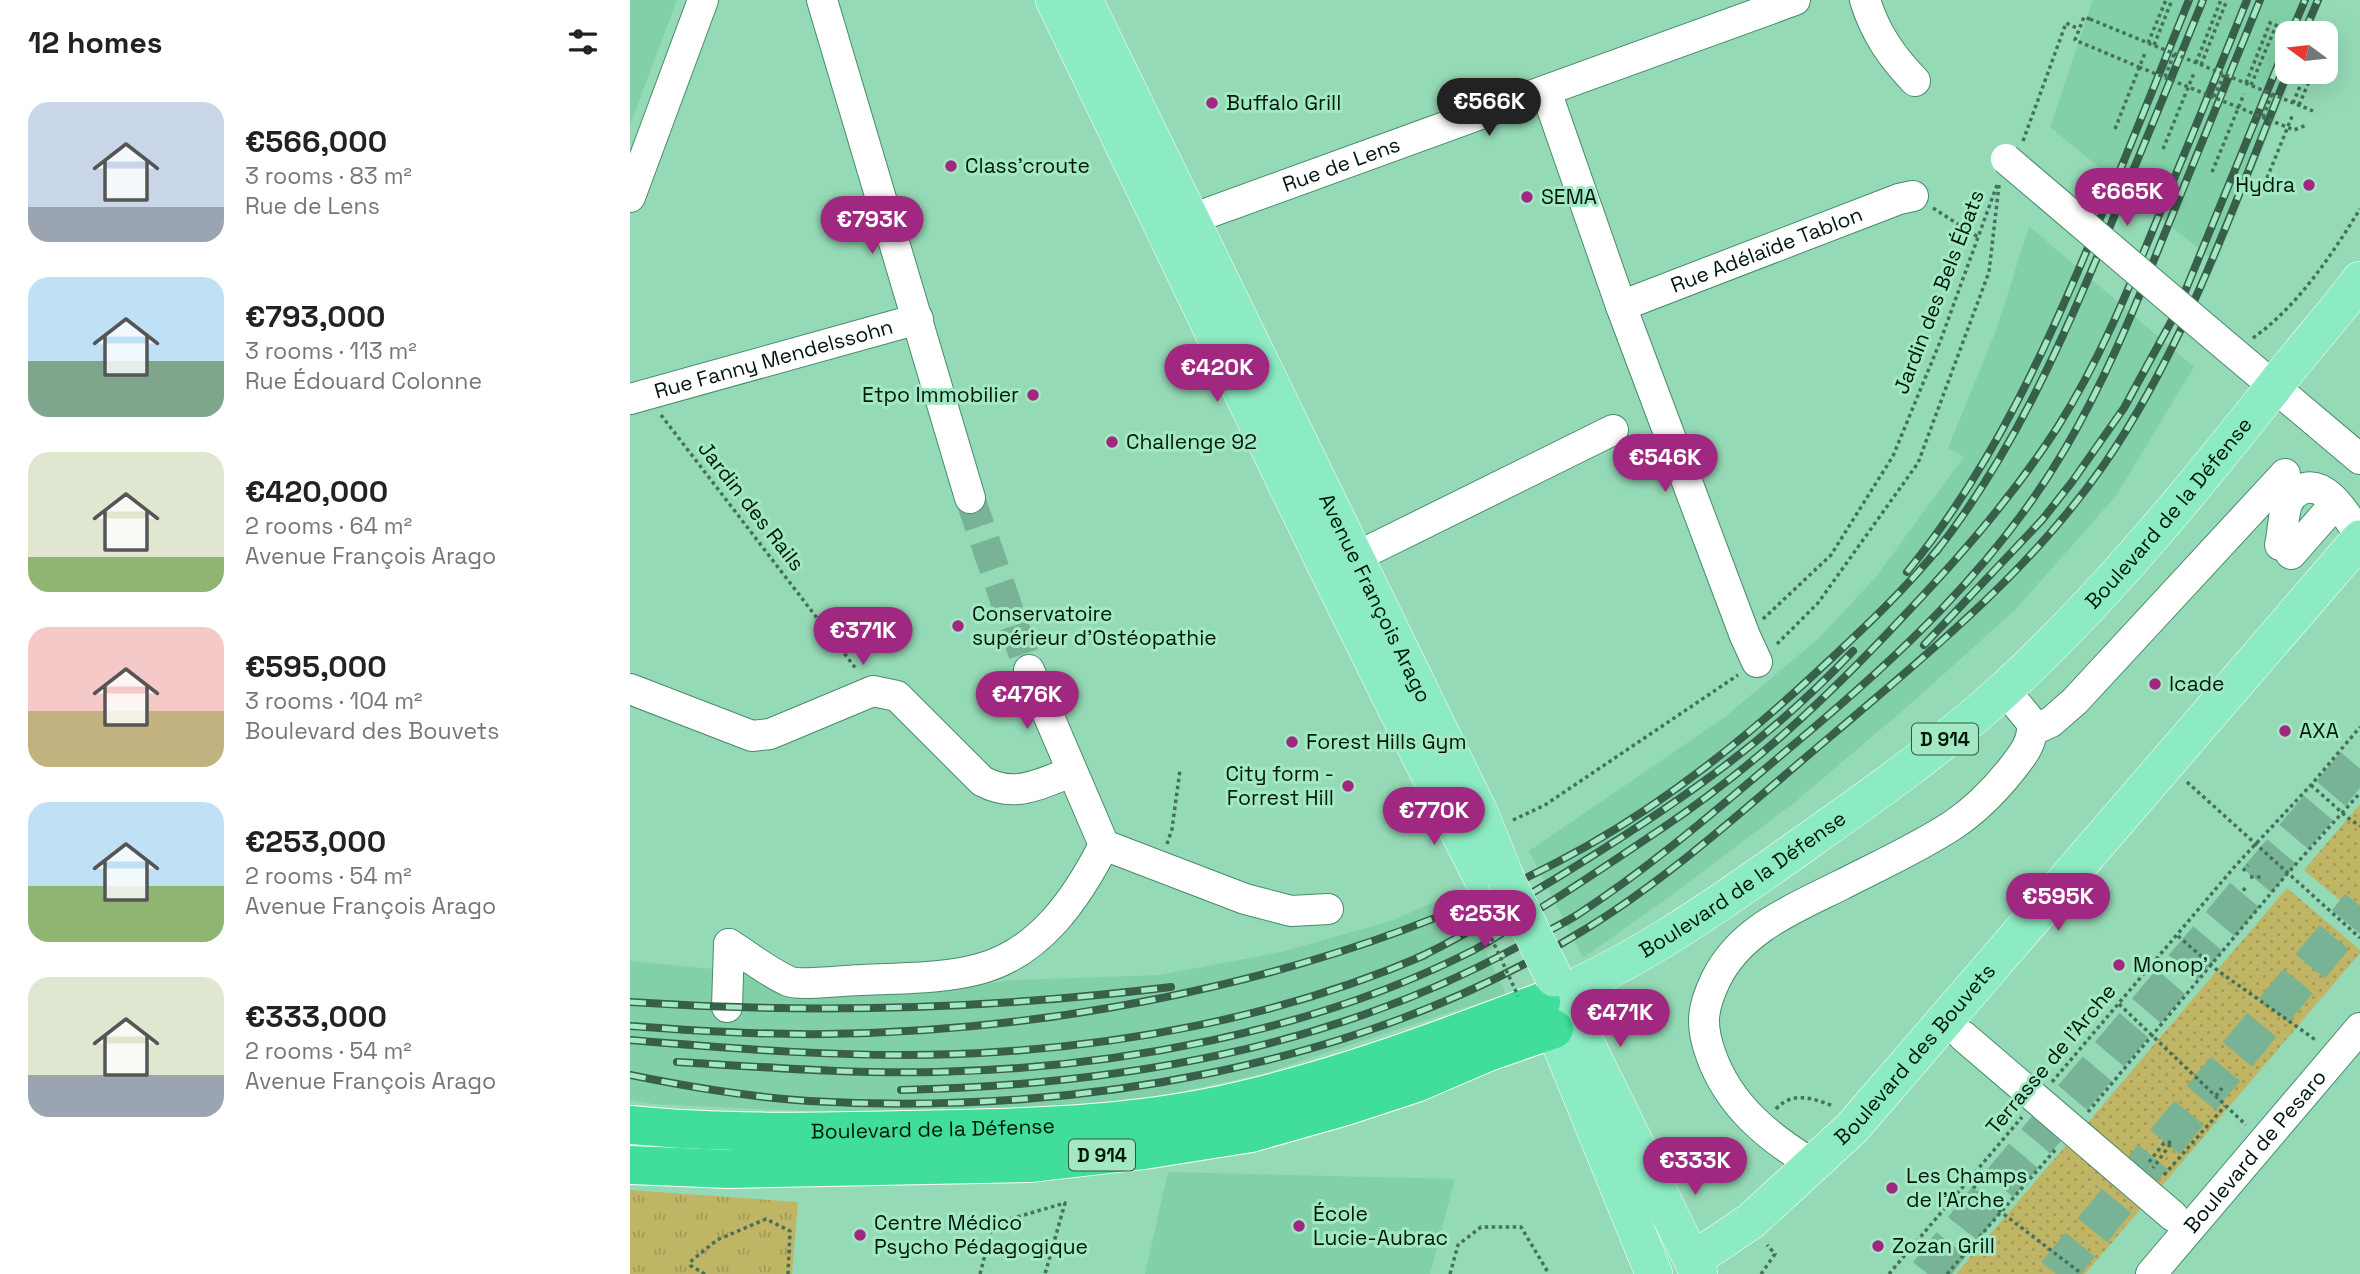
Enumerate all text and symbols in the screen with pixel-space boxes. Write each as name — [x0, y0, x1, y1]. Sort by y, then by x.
north arrow — [2275, 21, 2338, 84]
map controls — [2275, 21, 2338, 84]
text: 12 homes — [28, 23, 163, 62]
icon: filters — [564, 23, 602, 61]
pin: €566K — [1440, 78, 1538, 138]
text: €566K — [1453, 86, 1525, 116]
place label: Buffalo Grill — [1226, 89, 1341, 116]
marker: Buffalo Grill — [1204, 95, 1220, 111]
text: €566,000 — [245, 122, 387, 161]
icon: home — [84, 130, 168, 214]
street label: Rue de Lens — [1279, 130, 1404, 198]
place label: Class'croute — [965, 152, 1090, 179]
marker: Class'croute — [943, 158, 959, 174]
text: 3 rooms · 83 m² — [245, 161, 412, 191]
pin: €665K — [2078, 168, 2176, 228]
place label: Hydra — [2235, 171, 2295, 198]
text: €665K — [2091, 176, 2163, 206]
marker: Hydra — [2301, 177, 2317, 193]
place label: SEMA — [1541, 183, 1597, 210]
street label: Jardin des Bels Ébats — [1887, 186, 1990, 398]
marker: SEMA — [1519, 189, 1535, 205]
text: Rue de Lens — [245, 191, 380, 221]
pin: €793K — [823, 196, 921, 256]
street label: Rue Adélaïde Tablon — [1667, 200, 1866, 299]
text: €793K — [837, 204, 907, 234]
text: €793,000 — [245, 297, 386, 336]
icon: home — [84, 305, 168, 389]
street label: Rue Fanny Mendelssohn — [651, 313, 896, 405]
text: 3 rooms · 113 m² — [245, 336, 417, 366]
pin: €420K — [1168, 344, 1266, 404]
text: €420K — [1180, 352, 1254, 382]
text: Rue Édouard Colonne — [245, 366, 482, 396]
place label: Etpo Immobilier — [862, 381, 1019, 408]
marker: Etpo Immobilier — [1025, 387, 1041, 403]
street label: Boulevard de la Défense — [2079, 411, 2258, 614]
place label: Challenge 92 — [1126, 428, 1257, 455]
marker: Challenge 92 — [1104, 434, 1120, 450]
pin: €546K — [1616, 434, 1714, 494]
street label: Jardin des Rails — [692, 435, 811, 576]
text: €546K — [1629, 442, 1701, 472]
text: €420,000 — [245, 472, 388, 511]
icon: home — [84, 480, 168, 564]
street label: Avenue François Arago — [1313, 489, 1438, 707]
text: 2 rooms · 64 m² — [245, 511, 412, 541]
text: Avenue François Arago — [245, 541, 496, 571]
place label: Conservatoire supérieur d'Ostéopathie — [972, 600, 1217, 651]
pin: €371K — [814, 608, 912, 667]
text: €371K — [830, 615, 896, 645]
marker: Conservatoire supérieur d'Ostéopathie — [950, 618, 966, 634]
text: €595,000 — [245, 647, 387, 686]
icon: home — [84, 655, 168, 739]
place label: Icade — [2169, 670, 2224, 697]
pin: €476K — [978, 672, 1076, 731]
marker: Icade — [2147, 676, 2163, 692]
text: €476K — [992, 679, 1062, 709]
text: 3 rooms · 104 m² — [245, 686, 422, 716]
text: Boulevard des Bouvets — [245, 716, 499, 746]
place label: AXA — [2299, 717, 2339, 744]
marker: AXA — [2277, 723, 2293, 739]
road number: D 914 — [1912, 724, 1978, 754]
place label: Forest Hills Gym — [1306, 728, 1467, 755]
marker: Forest Hills Gym — [1284, 734, 1300, 750]
place label: City form - Forrest Hill — [1225, 760, 1334, 811]
marker: City form - Forrest Hill — [1340, 778, 1356, 794]
pin: €770K — [1385, 788, 1483, 847]
text: €770K — [1399, 795, 1469, 825]
street label: Boulevard de la Défense — [1634, 805, 1851, 964]
text: €253,000 — [245, 822, 386, 861]
icon: home — [84, 830, 168, 914]
text: 2 rooms · 54 m² — [245, 861, 412, 891]
pin: €595K — [2009, 874, 2107, 933]
text: €595K — [2022, 881, 2094, 911]
pin: €253K — [1436, 890, 1534, 950]
text: Avenue François Arago — [245, 891, 496, 921]
text: €253K — [1449, 898, 1521, 928]
place label: Monop' — [2133, 951, 2208, 978]
marker: Monop' — [2111, 957, 2127, 973]
street label: Boulevard des Bouvets — [1828, 958, 2001, 1151]
street label: Terrasse de l'Arche — [1980, 978, 2122, 1140]
pin: €471K — [1571, 990, 1669, 1049]
text: €333,000 — [245, 997, 387, 1036]
text: €471K — [1587, 997, 1653, 1027]
icon: home — [84, 1005, 168, 1089]
text: 2 rooms · 54 m² — [245, 1036, 412, 1066]
street label: Boulevard de Pesaro — [2178, 1064, 2332, 1238]
text: Avenue François Arago — [245, 1066, 496, 1096]
street label: Boulevard de la Défense — [811, 1112, 1055, 1145]
pin: €333K — [1646, 1138, 1744, 1197]
road number: D 914 — [1069, 1140, 1135, 1170]
text: €333K — [1659, 1145, 1731, 1175]
place label: Les Champs de l'Arche — [1906, 1162, 2027, 1213]
marker: Les Champs de l'Arche — [1884, 1180, 1900, 1196]
place label: École Lucie-Aubrac — [1313, 1200, 1448, 1251]
place label: Centre Médico Psycho Pédagogique — [874, 1209, 1088, 1260]
marker: École Lucie-Aubrac — [1291, 1218, 1307, 1234]
marker: Centre Médico Psycho Pédagogique — [852, 1227, 868, 1243]
place label: Zozan Grill — [1892, 1232, 1995, 1259]
marker: Zozan Grill — [1870, 1238, 1886, 1254]

